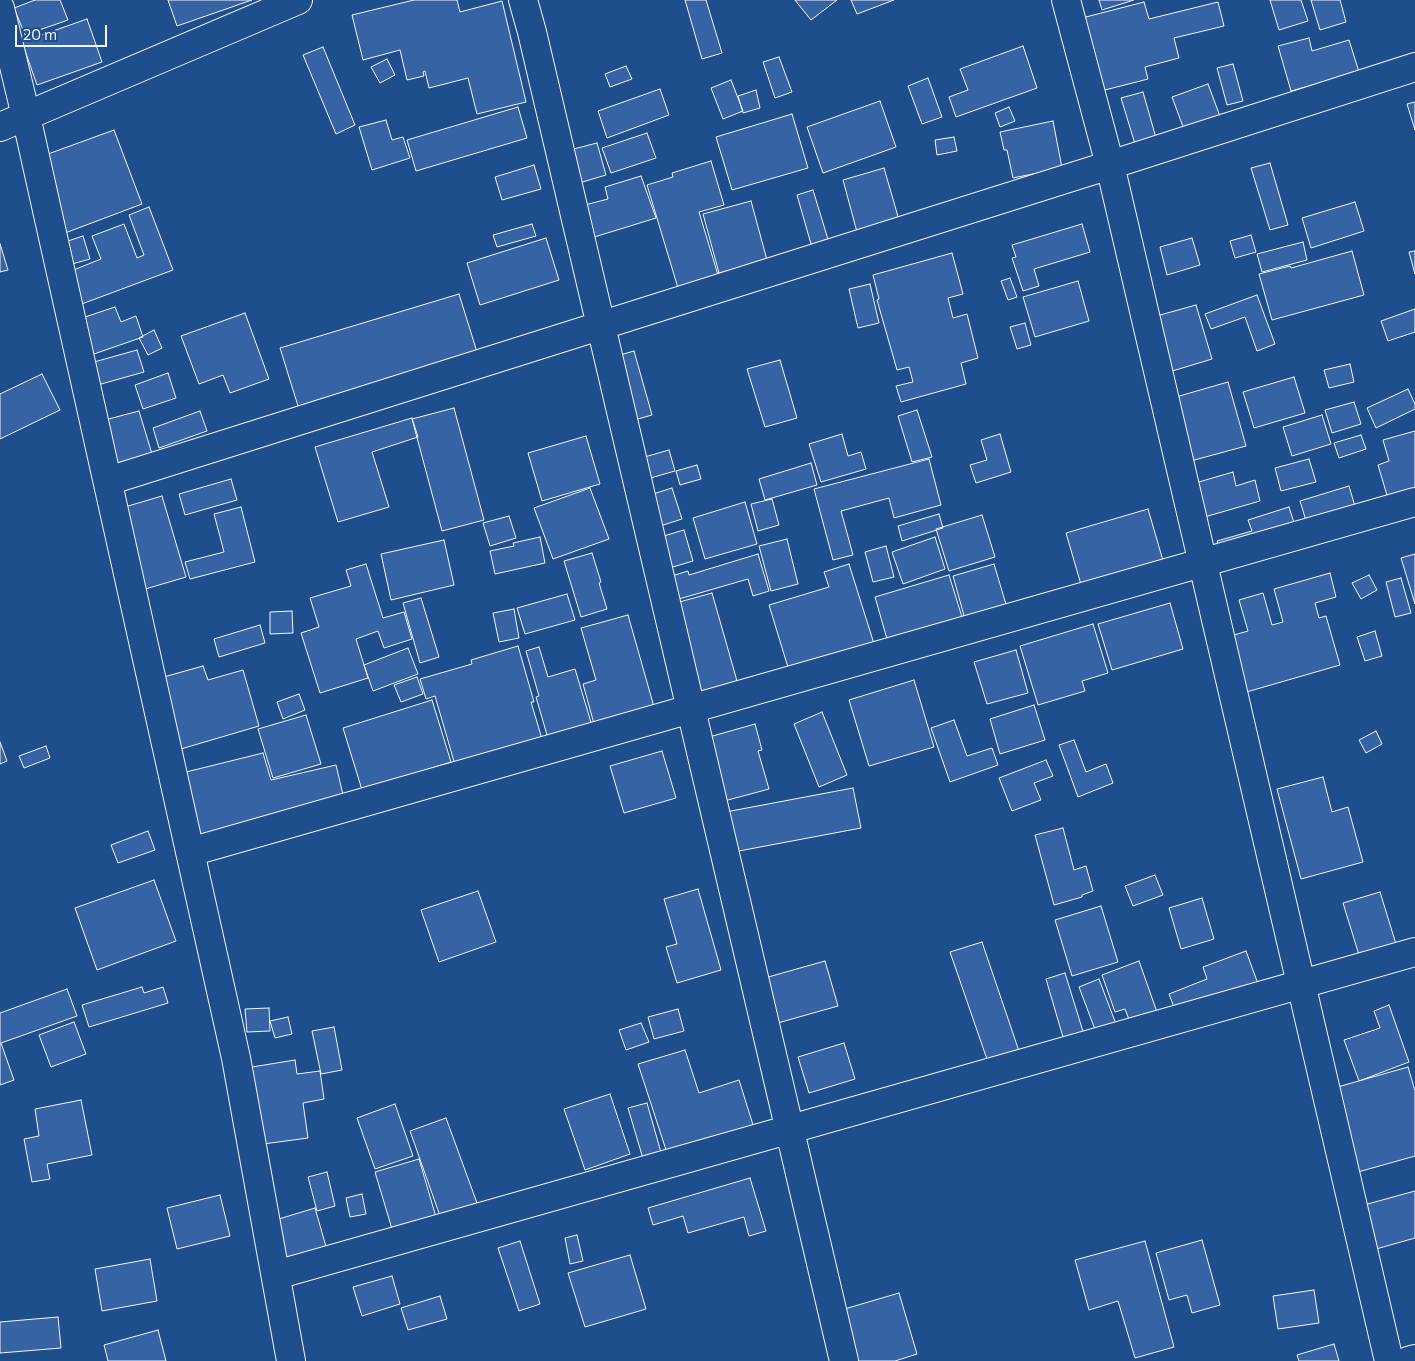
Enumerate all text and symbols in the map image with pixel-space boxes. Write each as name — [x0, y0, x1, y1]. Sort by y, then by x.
scale bar — [18, 15, 110, 47]
text: 20 m — [23, 25, 57, 43]

